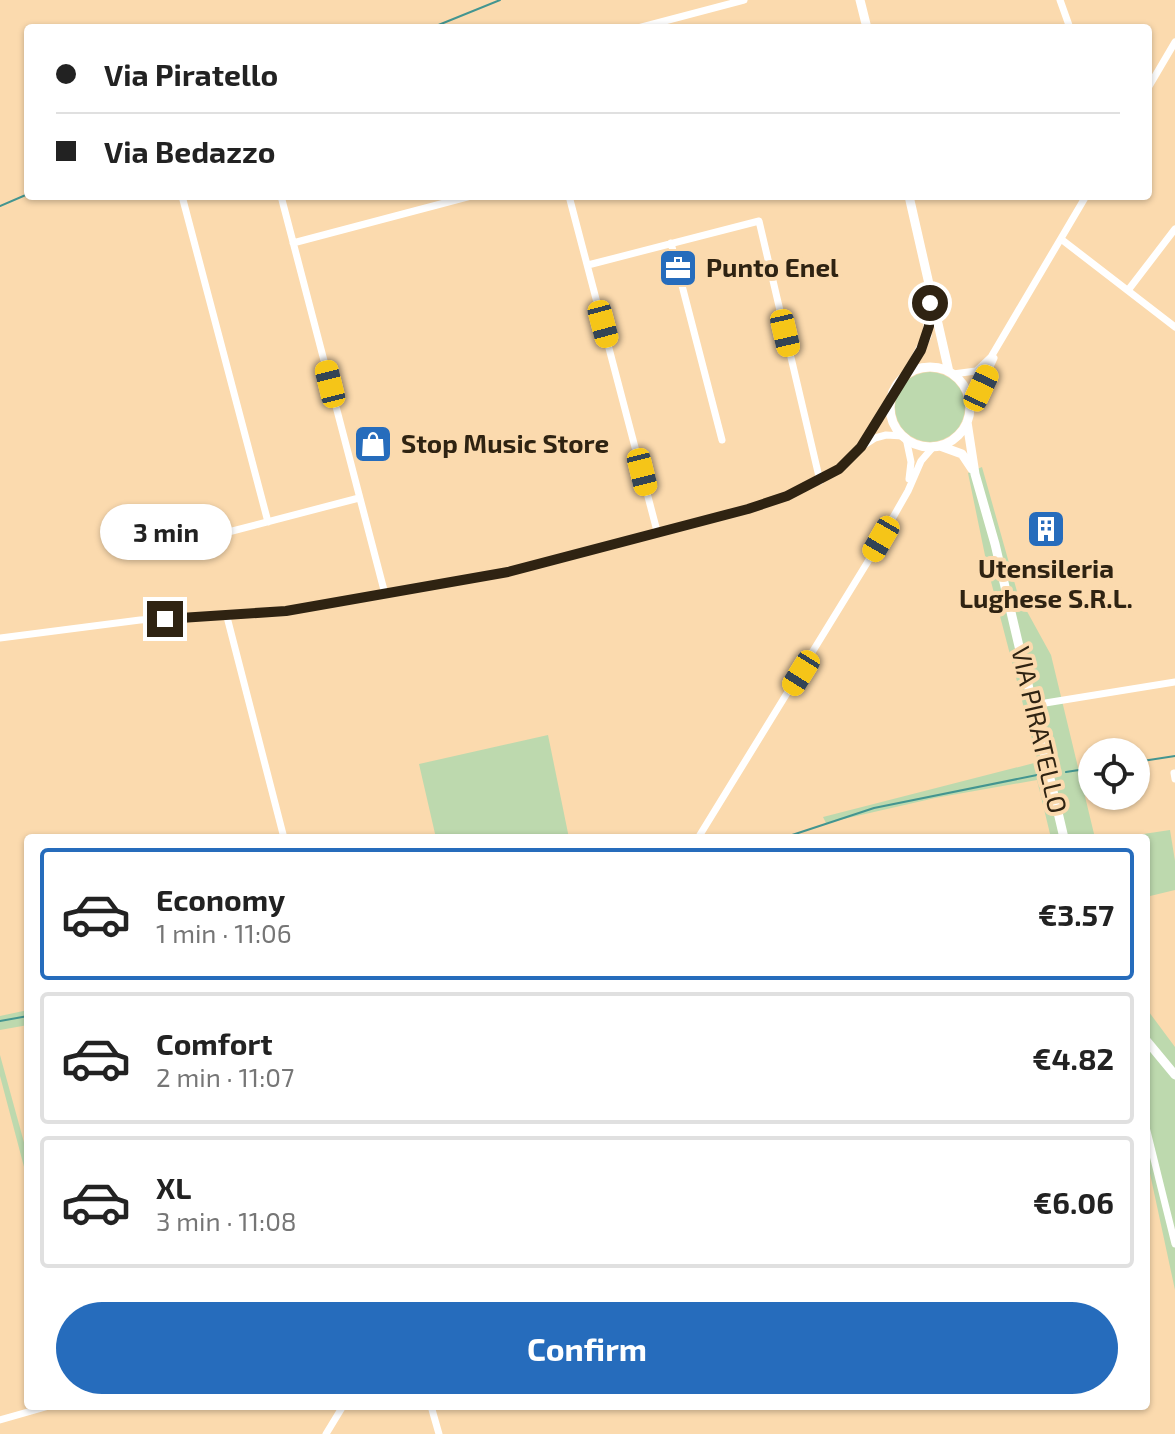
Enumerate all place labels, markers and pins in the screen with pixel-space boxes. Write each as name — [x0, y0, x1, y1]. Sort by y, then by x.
office icon: Punto Enel — [657, 247, 699, 289]
place label: Punto Enel — [706, 251, 839, 282]
shop icon: Stop Music Store — [352, 423, 394, 465]
place label: Stop Music Store — [401, 427, 609, 458]
building icon: Utensileria Lughese S.R.L. — [1025, 508, 1067, 550]
place label: Utensileria Lughese S.R.L. — [959, 552, 1133, 613]

